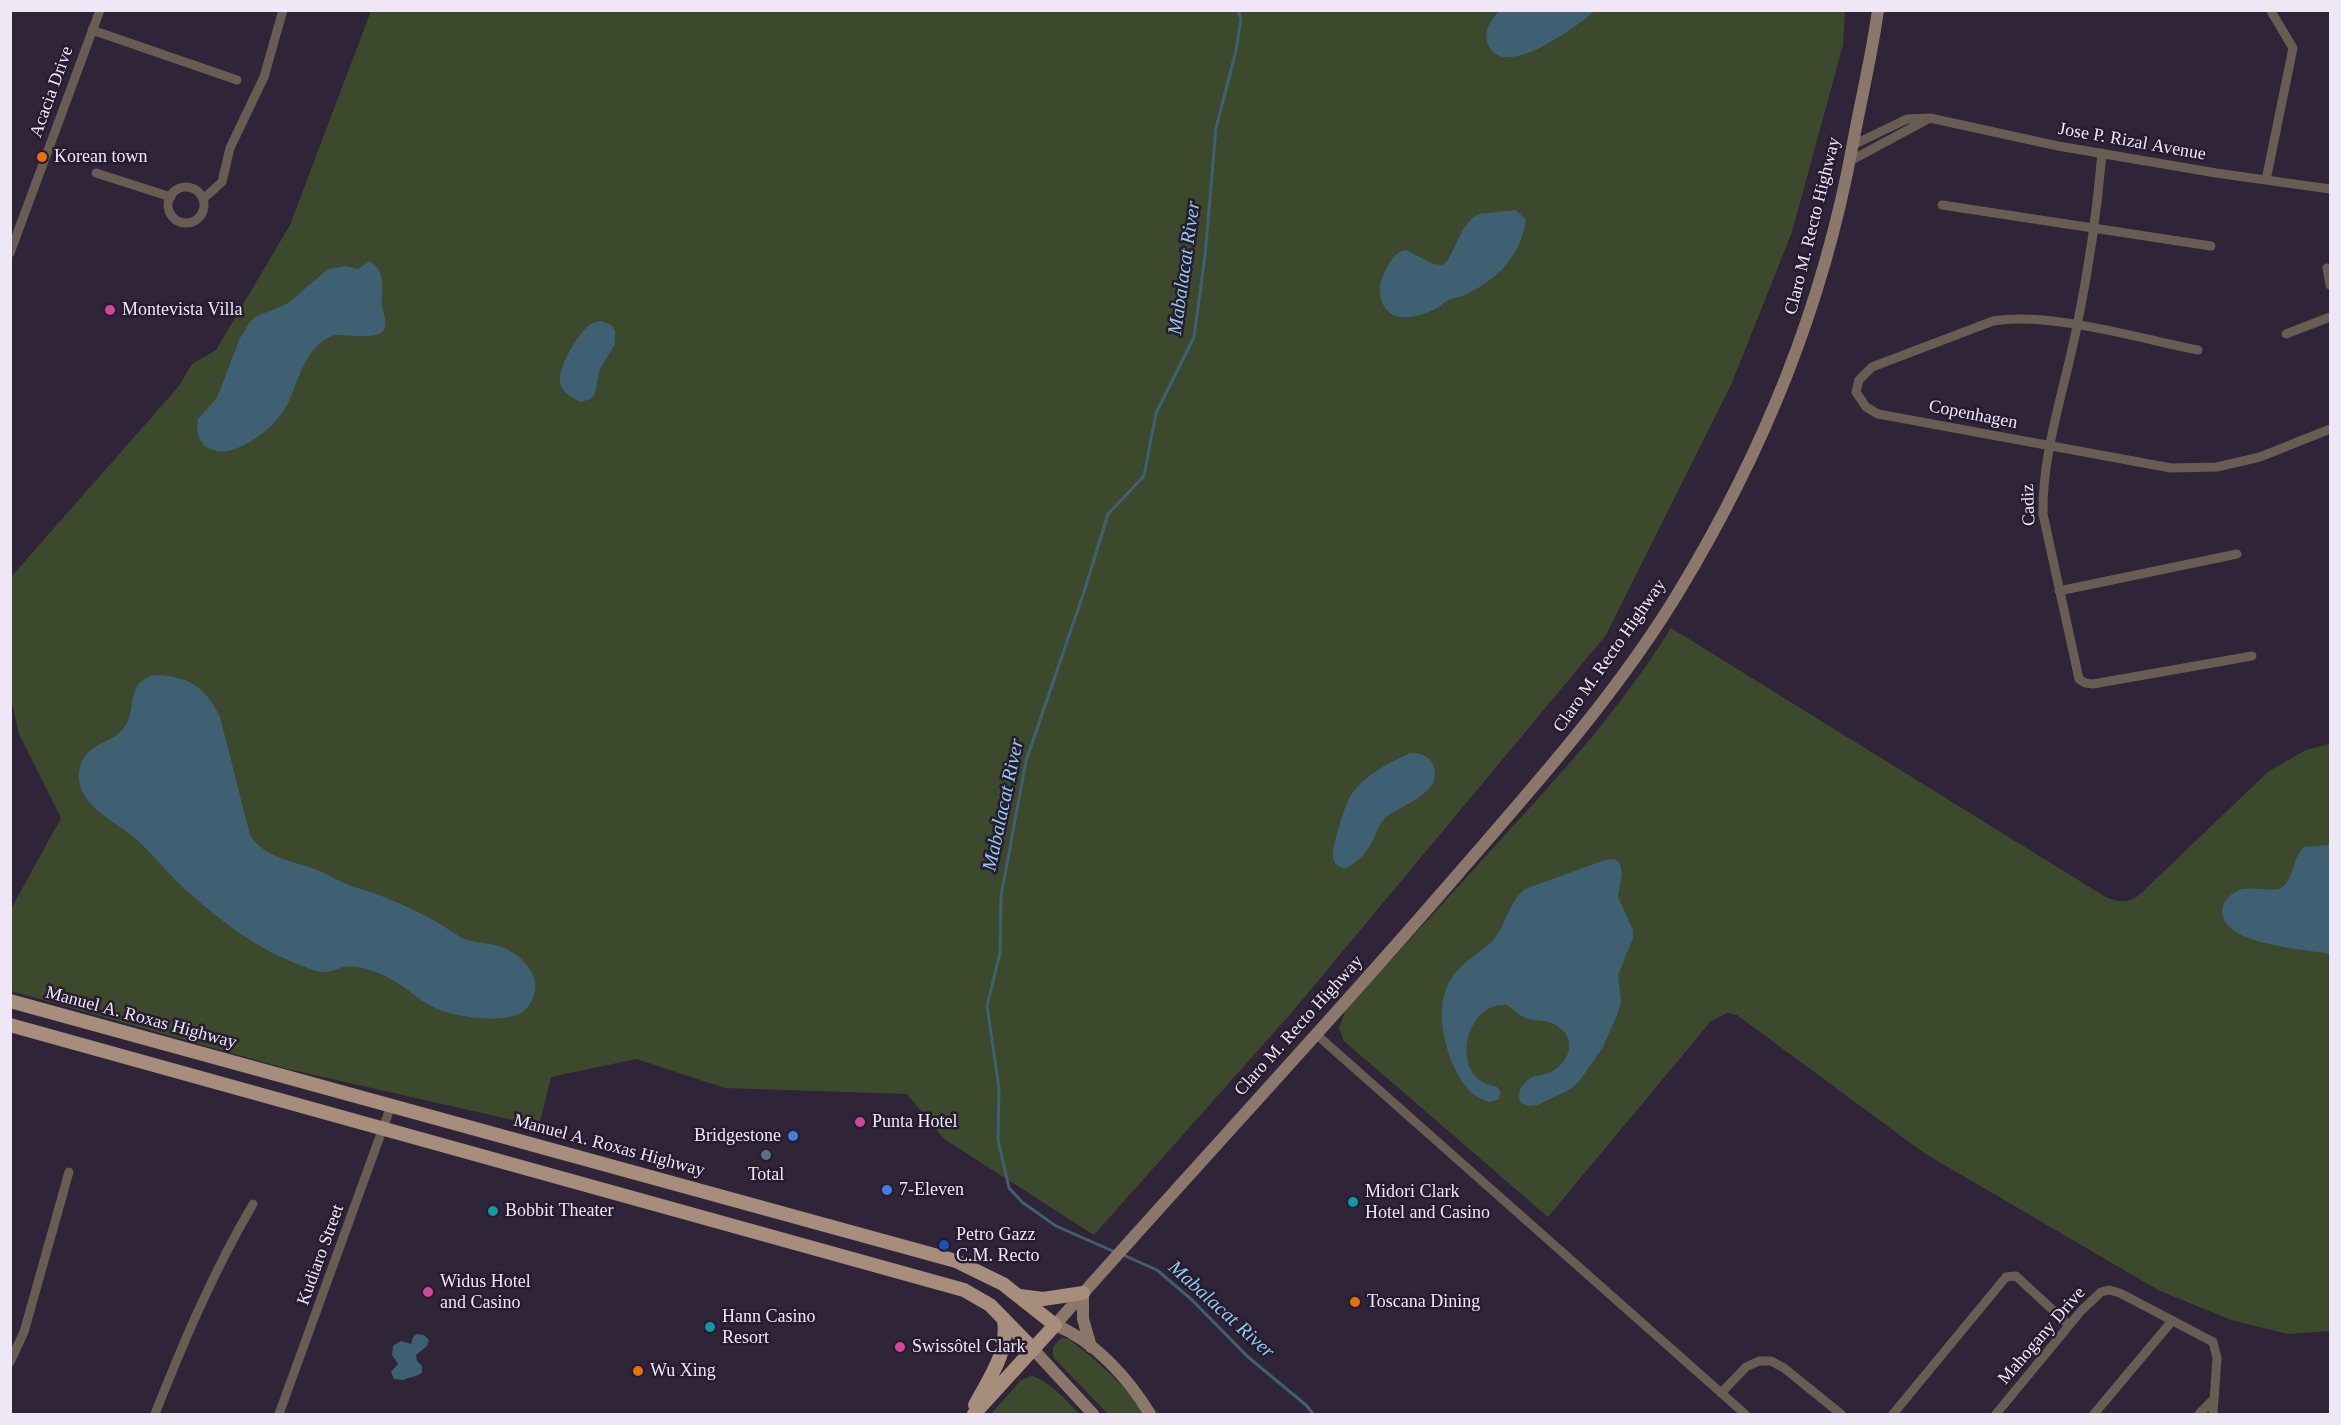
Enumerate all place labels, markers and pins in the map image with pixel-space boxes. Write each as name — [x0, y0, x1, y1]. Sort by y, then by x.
place label: Korean town — [54, 146, 147, 168]
marker: Korean town — [35, 150, 49, 164]
place label: Montevista Villa — [122, 299, 242, 321]
marker: Montevista Villa — [103, 303, 117, 317]
place label: Punta Hotel — [872, 1111, 957, 1133]
marker: Punta Hotel — [853, 1115, 867, 1129]
place label: Bridgestone — [694, 1125, 781, 1147]
marker: Bridgestone — [786, 1129, 800, 1143]
marker: Total — [759, 1148, 773, 1162]
place label: Total — [748, 1164, 784, 1186]
place label: 7-Eleven — [899, 1179, 964, 1201]
place label: Midori Clark Hotel and Casino — [1365, 1181, 1490, 1224]
marker: 7-Eleven — [880, 1183, 894, 1197]
marker: Midori Clark Hotel and Casino — [1346, 1195, 1360, 1209]
place label: Bobbit Theater — [505, 1200, 613, 1222]
marker: Bobbit Theater — [486, 1204, 500, 1218]
place label: Petro Gazz C.M. Recto — [956, 1224, 1039, 1266]
marker: Petro Gazz C.M. Recto — [937, 1238, 951, 1252]
place label: Widus Hotel and Casino — [440, 1271, 531, 1314]
marker: Widus Hotel and Casino — [421, 1285, 435, 1299]
place label: Toscana Dining — [1367, 1291, 1480, 1313]
marker: Toscana Dining — [1348, 1295, 1362, 1309]
place label: Hann Casino Resort — [722, 1306, 815, 1348]
marker: Hann Casino Resort — [703, 1320, 717, 1334]
place label: Swissôtel Clark — [912, 1336, 1026, 1358]
marker: Swissôtel Clark — [893, 1340, 907, 1354]
place label: Wu Xing — [650, 1360, 716, 1382]
marker: Wu Xing — [631, 1364, 645, 1378]

